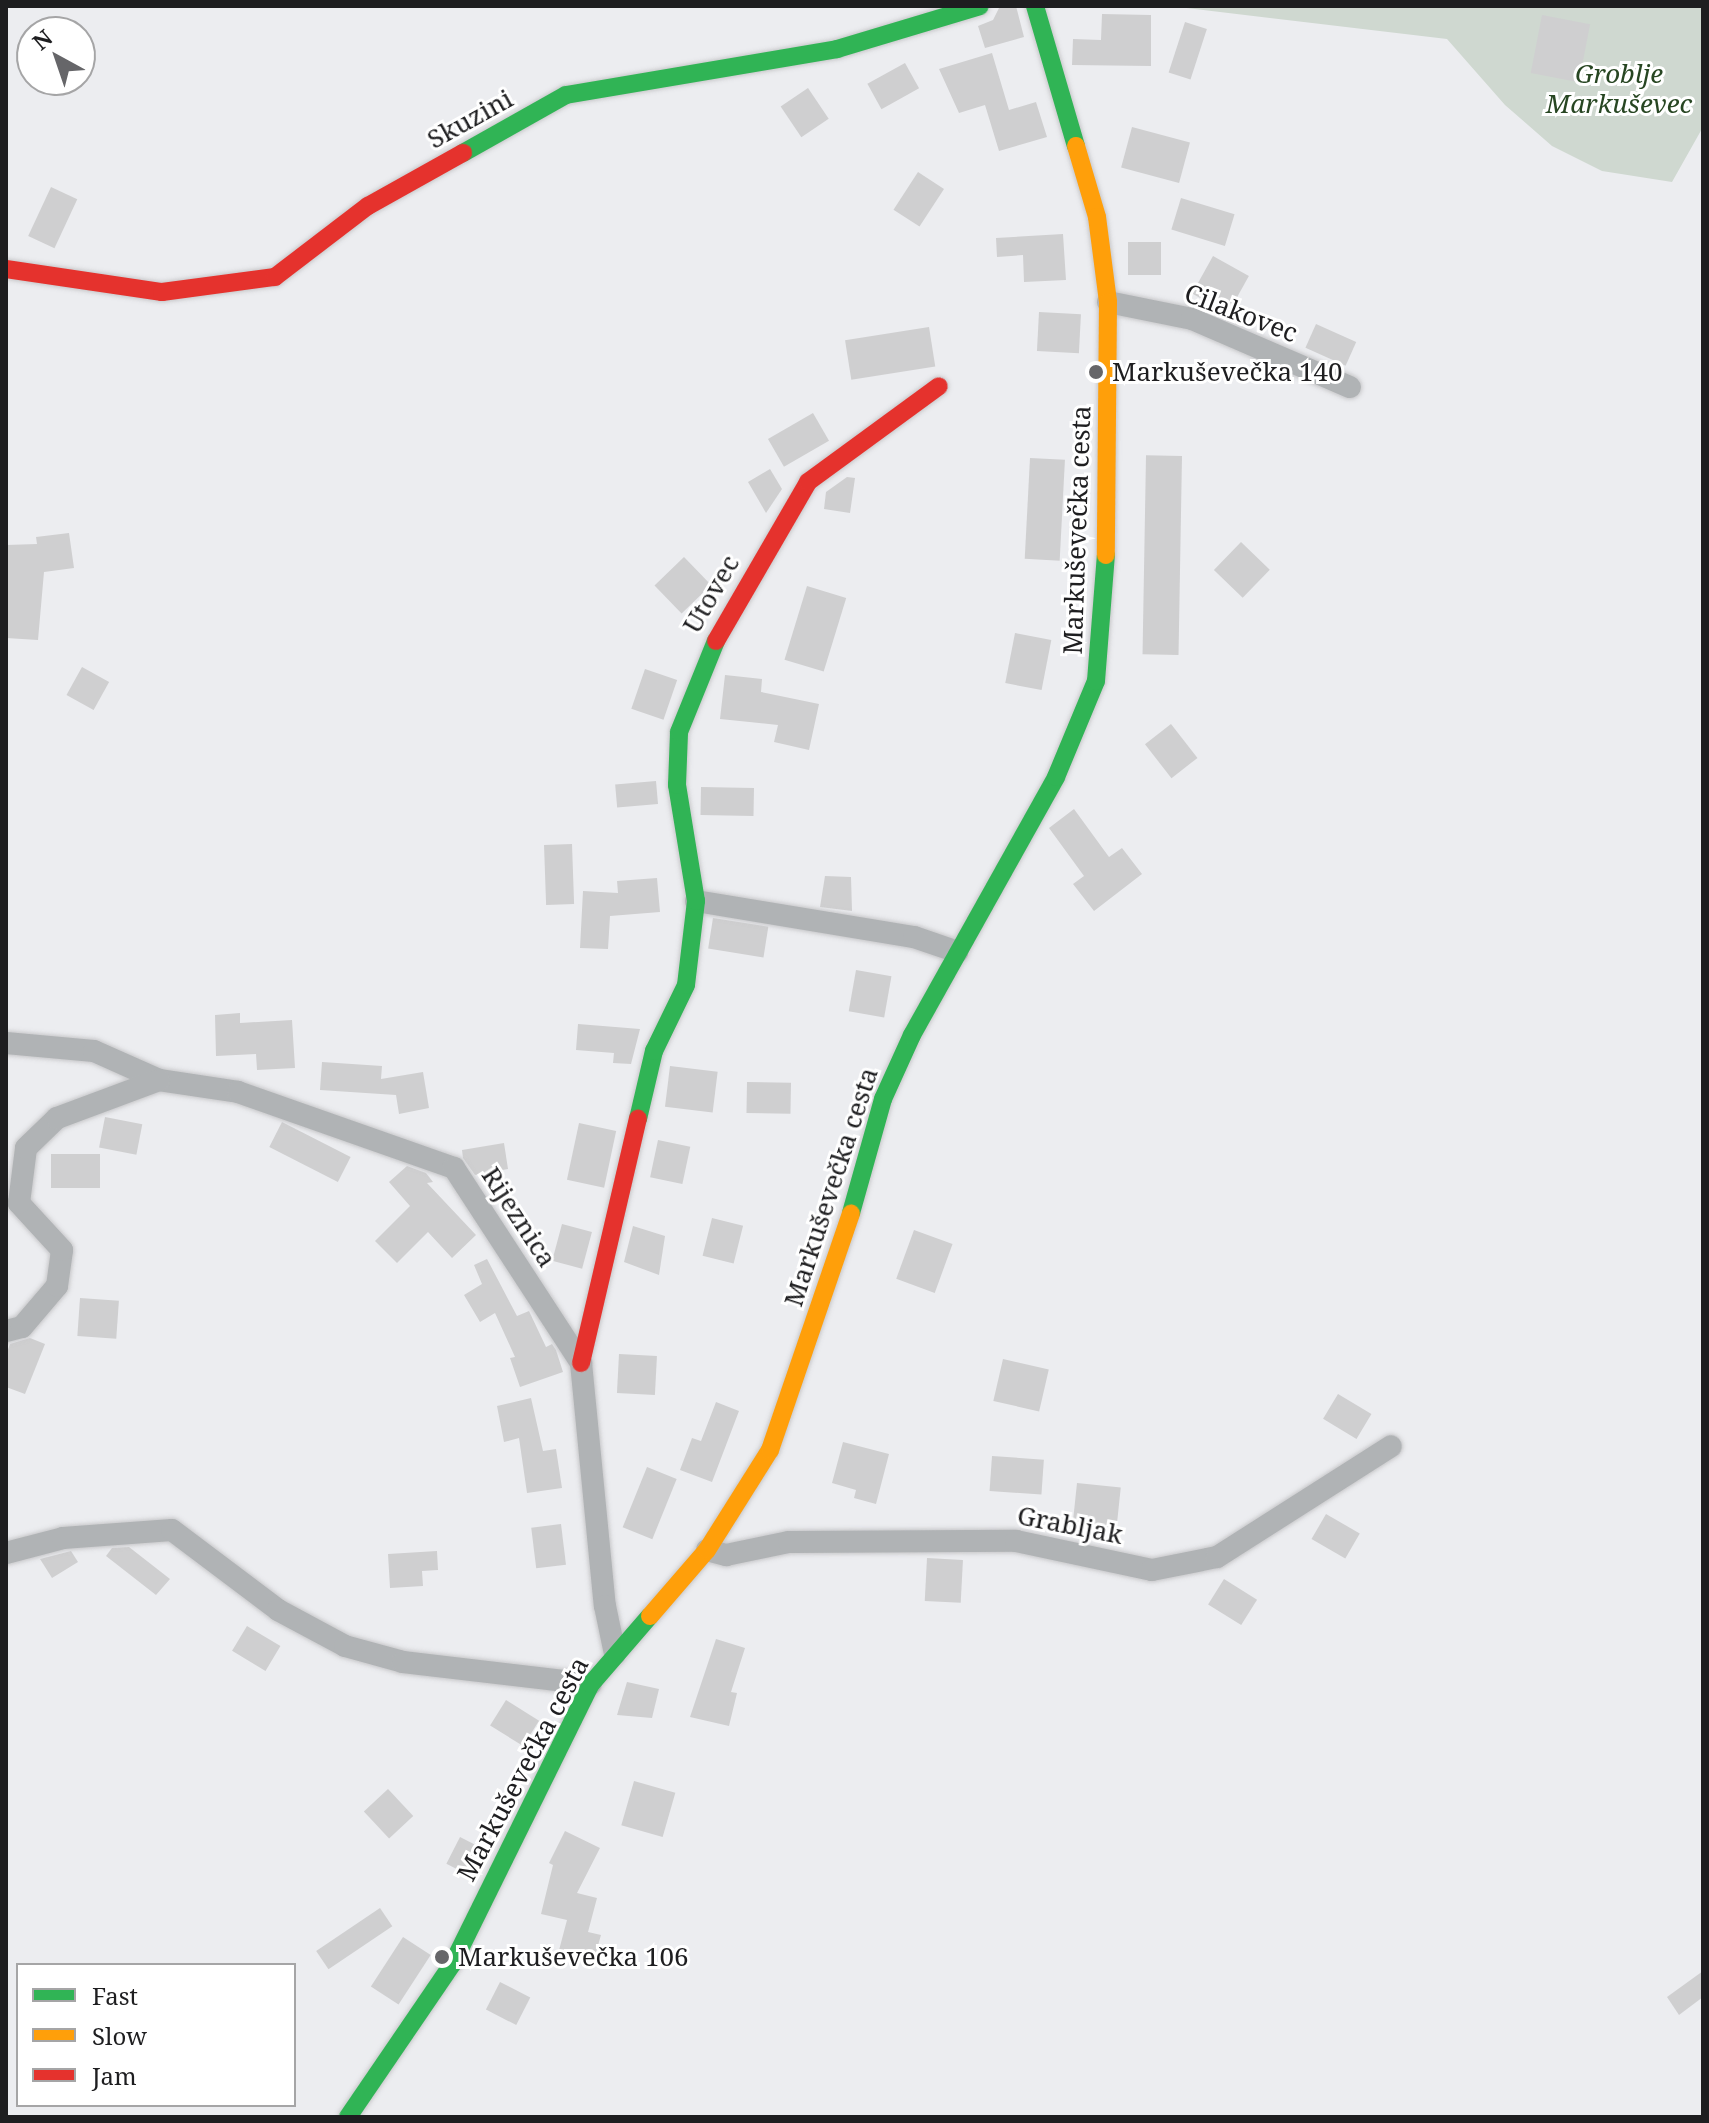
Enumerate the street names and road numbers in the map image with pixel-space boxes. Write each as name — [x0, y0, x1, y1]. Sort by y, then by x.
street label: Skuzini — [422, 83, 518, 155]
street label: Cilakovec — [1180, 277, 1302, 349]
street label: Markuševečka cesta — [1057, 405, 1097, 655]
street label: Utovec — [676, 550, 746, 638]
street label: Markuševečka cesta — [778, 1064, 884, 1310]
street label: Rijeznica — [475, 1161, 563, 1273]
street label: Grabljak — [1015, 1500, 1125, 1550]
street label: Markuševečka cesta — [451, 1652, 595, 1886]

